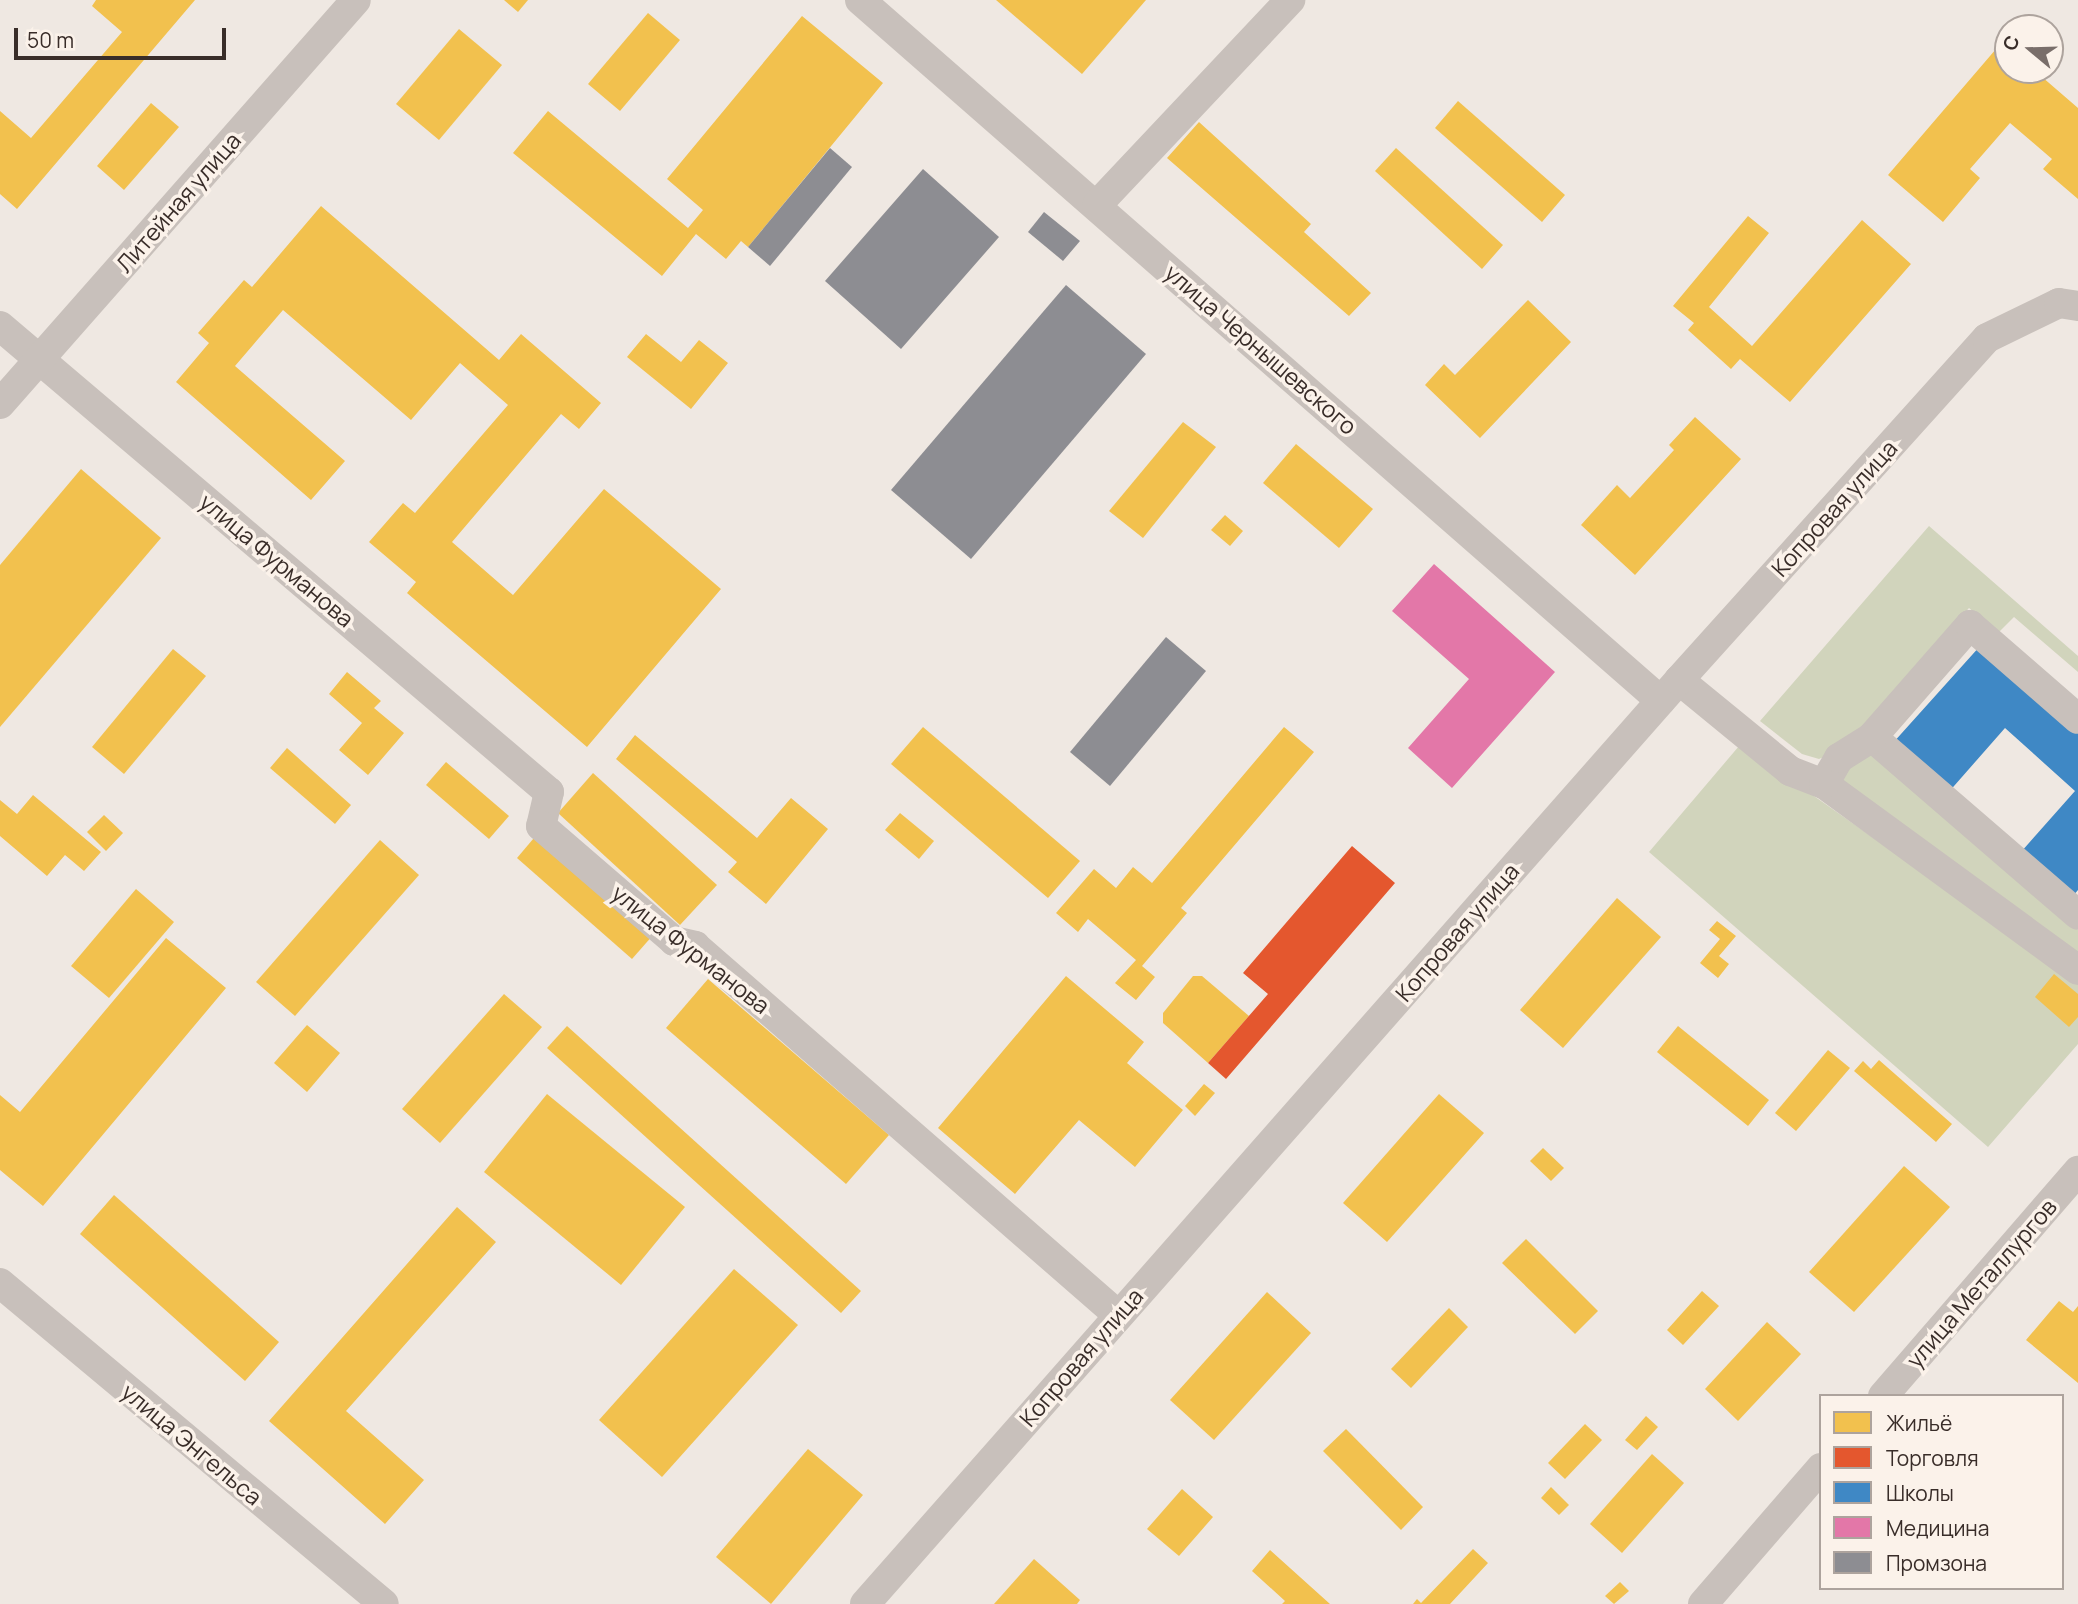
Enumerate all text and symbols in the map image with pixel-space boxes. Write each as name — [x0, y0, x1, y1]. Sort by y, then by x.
scale bar — [18, 14, 229, 58]
north arrow — [1994, 14, 2064, 84]
text: 50 m — [27, 26, 74, 54]
text: С — [1996, 32, 2026, 54]
street label: Литейная улица — [110, 127, 246, 277]
street label: улица Чернышевского — [1159, 258, 1363, 440]
street label: Копровая улица — [1766, 434, 1902, 582]
street label: улица Фурманова — [194, 488, 360, 632]
street label: Копровая улица — [1390, 857, 1524, 1007]
street label: улица Фурманова — [607, 879, 775, 1019]
street label: улица Металлургов — [1900, 1193, 2062, 1373]
street label: Копровая улица — [1014, 1282, 1148, 1432]
street label: улица Энгельса — [116, 1377, 268, 1511]
legend — [1819, 1394, 2064, 1590]
text: Жильё — [1886, 1409, 1952, 1437]
text: Торговля — [1886, 1444, 1979, 1472]
text: Школы — [1886, 1479, 1954, 1507]
text: Медицина — [1886, 1514, 1989, 1542]
text: Промзона — [1886, 1549, 1987, 1577]

